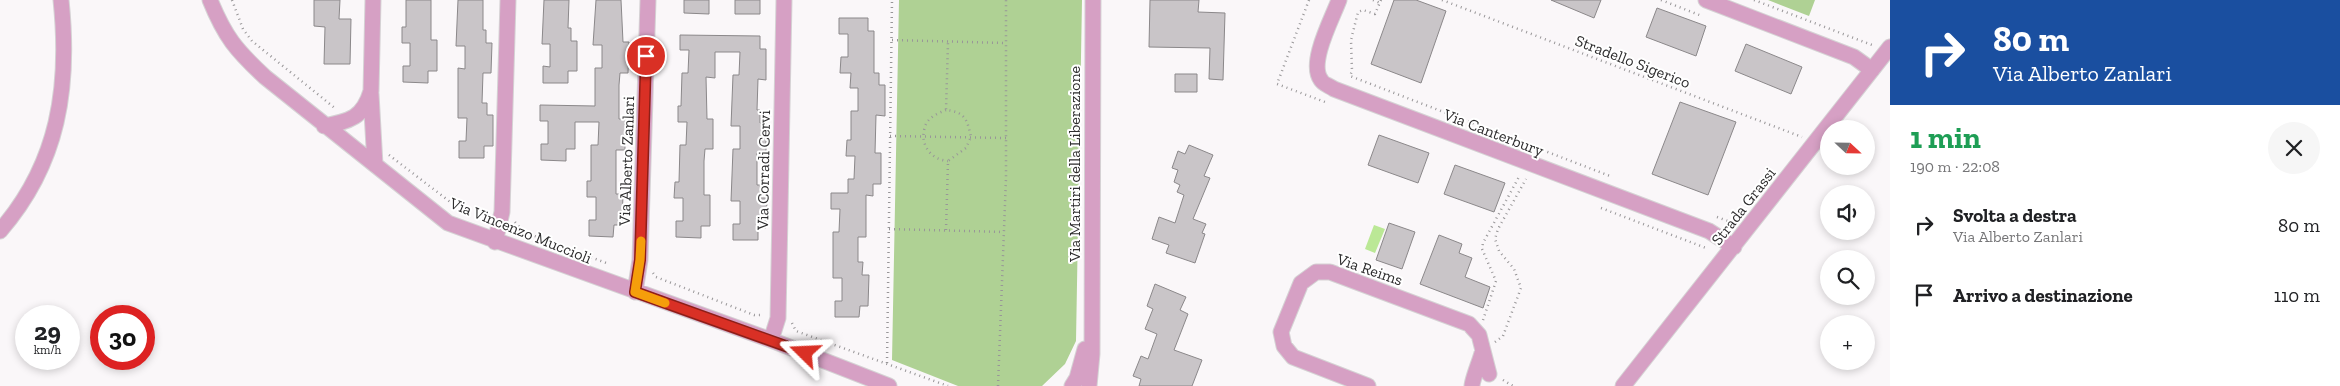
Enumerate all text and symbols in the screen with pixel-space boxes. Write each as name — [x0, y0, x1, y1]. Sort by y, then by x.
text: 80 m — [1993, 18, 2069, 60]
icon: right — [1910, 20, 1975, 85]
street label: Stradello Sigerico — [1573, 31, 1693, 92]
pin — [625, 35, 667, 77]
icon: arrive — [632, 42, 660, 70]
text: Via Alberto Zanlari — [1993, 60, 2172, 87]
street label: Via Martiri della Liberazione — [1065, 66, 1084, 263]
street label: Via Alberto Zanlari — [615, 95, 638, 227]
street label: Via Canterbury — [1440, 104, 1547, 161]
street label: Via Corradi Cervi — [753, 109, 774, 231]
north arrow — [1820, 120, 1875, 175]
map controls — [1820, 120, 1875, 370]
text: 1 min — [1910, 120, 1981, 156]
button: close — [2268, 122, 2320, 174]
text: 190 m · 22:08 — [1910, 157, 2000, 176]
street label: Strada Grassi — [1707, 163, 1780, 249]
button: sound — [1820, 185, 1875, 240]
street label: Via Vincenzo Muccioli — [446, 193, 595, 268]
text: Svolta a destra — [1953, 204, 2077, 227]
icon: right — [1910, 211, 1938, 239]
text: 80 m — [2278, 214, 2320, 237]
text: Via Alberto Zanlari — [1953, 227, 2083, 246]
street label: Via Reims — [1333, 249, 1405, 290]
button: search — [1820, 250, 1875, 305]
icon: arrive — [1910, 281, 1938, 309]
text: Arrivo a destinazione — [1953, 284, 2133, 307]
text: 110 m — [2274, 284, 2320, 307]
speed limit sign: 30 — [90, 305, 155, 370]
button: + — [1820, 315, 1875, 370]
text: 29 — [34, 316, 61, 346]
position arrow — [778, 326, 830, 378]
text: km/h — [34, 343, 61, 357]

